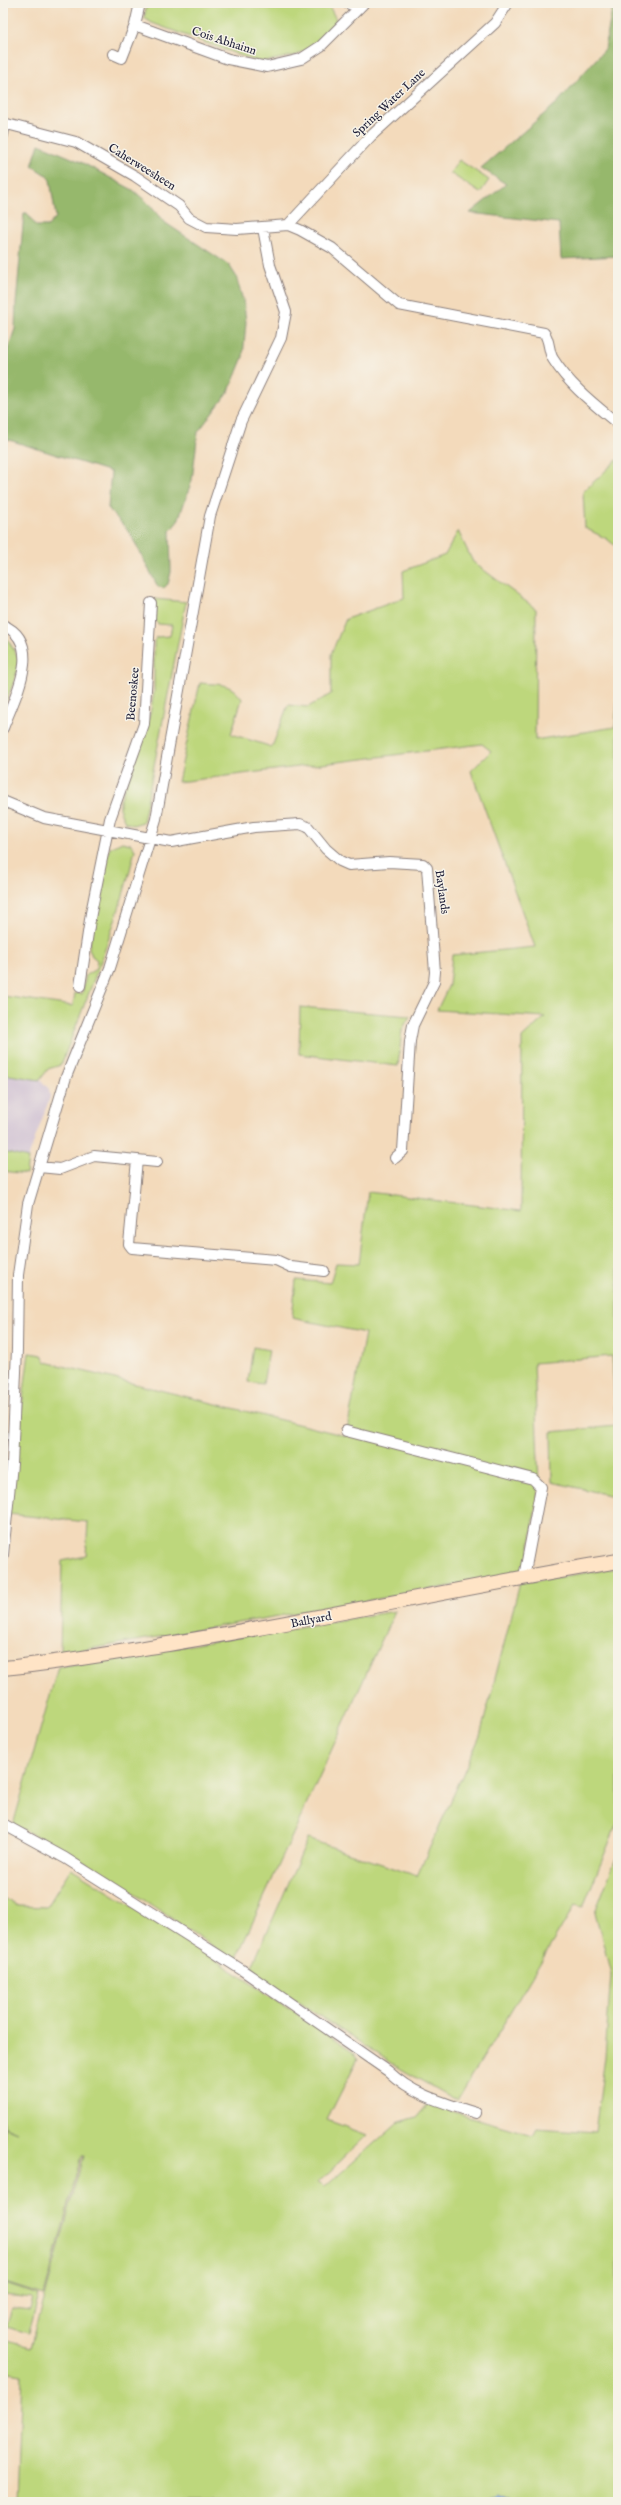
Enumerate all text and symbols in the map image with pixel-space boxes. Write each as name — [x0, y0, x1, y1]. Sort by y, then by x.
street label: Cois Abhainn — [190, 24, 259, 59]
street label: Spring Water Lane — [350, 65, 429, 141]
street label: Caherweesheen — [105, 140, 179, 194]
street label: Beenoskee — [123, 666, 143, 721]
street label: Baylands — [431, 869, 453, 915]
street label: Ballyard — [289, 1609, 333, 1631]

